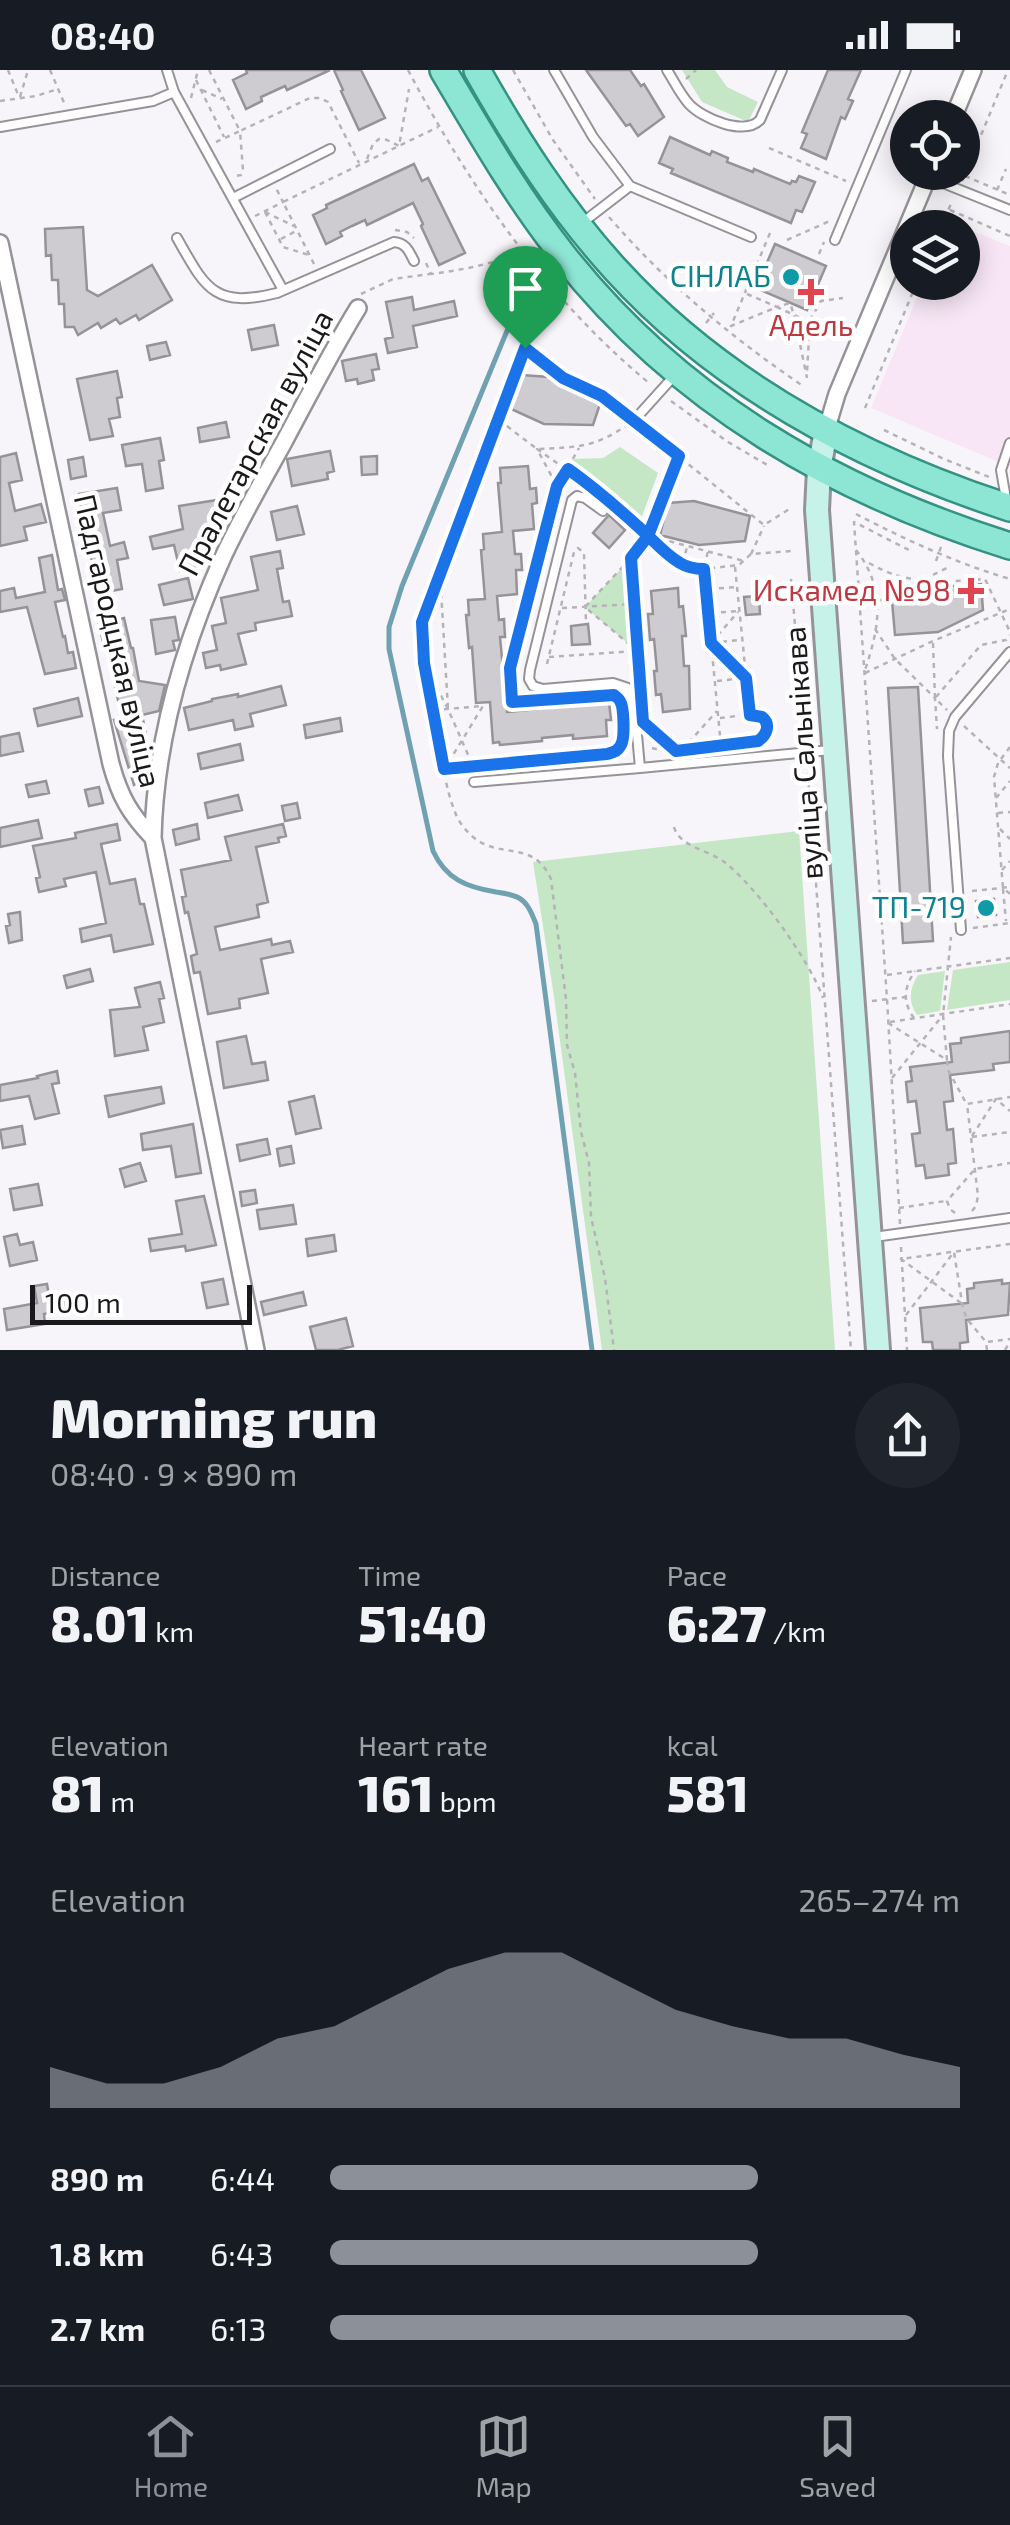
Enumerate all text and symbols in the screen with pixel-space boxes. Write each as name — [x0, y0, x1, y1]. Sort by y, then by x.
text: 08:40 — [50, 12, 156, 58]
map controls — [890, 100, 980, 300]
button: locate — [890, 100, 980, 190]
button: layers — [890, 210, 980, 300]
pin — [483, 246, 568, 349]
place label: СІНЛАБ — [670, 257, 771, 293]
icon: arrive — [498, 261, 553, 316]
marker: СІНЛАБ — [780, 266, 802, 288]
marker: Адель — [800, 281, 822, 303]
street label: Пралетарская вуліца — [169, 303, 340, 582]
place label: Адель — [769, 306, 853, 342]
street label: Падгародцкая вуліца — [67, 490, 170, 791]
place label: Искамед №98 — [753, 571, 951, 607]
marker: Искамед №98 — [960, 580, 982, 602]
street label: вуліца Сальнікава — [775, 625, 830, 881]
place label: ТП-719 — [872, 888, 966, 924]
marker: ТП-719 — [975, 897, 997, 919]
scale bar — [30, 1280, 252, 1324]
text: 100 m — [45, 1285, 121, 1319]
text: Morning run — [50, 1383, 378, 1449]
button: share — [855, 1383, 960, 1488]
text: 08:40 · 9 × 890 m — [50, 1454, 297, 1492]
text: Distance — [50, 1558, 161, 1592]
text: Time — [358, 1558, 421, 1592]
text: Pace — [667, 1558, 727, 1592]
text: 8.01 — [50, 1592, 149, 1652]
text: 51:40 — [358, 1592, 487, 1652]
text: 6:27 — [667, 1592, 766, 1652]
text: km — [149, 1614, 194, 1648]
text: /km — [766, 1614, 826, 1648]
text: Elevation — [50, 1728, 169, 1762]
text: Heart rate — [358, 1728, 488, 1762]
text: kcal — [667, 1728, 718, 1762]
text: 81 — [50, 1762, 104, 1822]
text: 161 — [358, 1762, 433, 1822]
text: 581 — [667, 1762, 749, 1822]
text: m — [104, 1784, 135, 1818]
text: bpm — [433, 1784, 496, 1818]
text: Elevation — [50, 1880, 186, 1918]
text: 265–274 m — [798, 1880, 960, 1918]
text: 890 m — [50, 2159, 144, 2197]
text: 6:44 — [210, 2159, 275, 2197]
text: 1.8 km — [50, 2234, 145, 2272]
text: 6:43 — [210, 2234, 273, 2272]
text: 2.7 km — [50, 2309, 145, 2347]
text: 6:13 — [210, 2309, 266, 2347]
tab: Home — [134, 2409, 208, 2503]
tab: Map — [476, 2409, 532, 2503]
tab: Saved — [799, 2409, 876, 2503]

